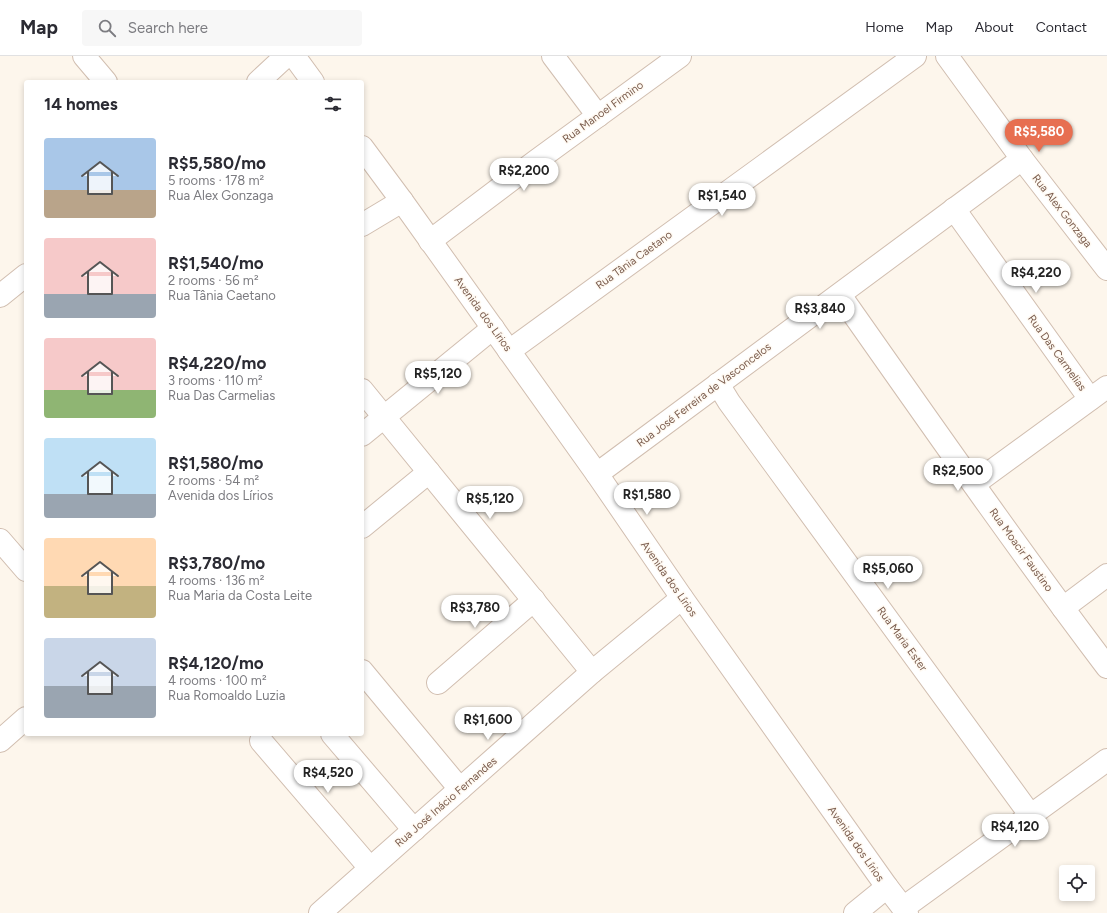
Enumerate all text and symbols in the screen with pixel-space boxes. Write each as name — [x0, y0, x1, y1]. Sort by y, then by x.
search box — [82, 10, 362, 46]
text: Map — [20, 16, 58, 39]
icon: search — [96, 17, 118, 39]
text: Search here — [128, 19, 208, 37]
text: Home — [865, 19, 904, 36]
text: Map — [926, 19, 953, 36]
text: About — [975, 19, 1014, 36]
text: Contact — [1036, 19, 1087, 36]
street label: Rua Manoel Firmino — [560, 78, 646, 146]
icon: filters — [322, 93, 344, 115]
text: 14 homes — [44, 94, 118, 114]
pin: R$5,580 — [1002, 119, 1076, 153]
text: R$5,580 — [1014, 124, 1064, 139]
text: R$5,580/mo — [168, 153, 266, 173]
icon: home — [76, 154, 124, 202]
pin: R$2,200 — [487, 158, 561, 192]
text: R$2,200 — [499, 163, 549, 178]
street label: Rua Alex Gonzaga — [1029, 172, 1095, 250]
text: 5 rooms · 178 m² — [168, 173, 264, 188]
pin: R$1,540 — [685, 183, 759, 217]
text: Rua Alex Gonzaga — [168, 188, 273, 203]
text: R$1,540 — [698, 188, 746, 203]
street label: Rua Tânia Caetano — [593, 228, 675, 292]
text: R$1,540/mo — [168, 253, 264, 273]
icon: home — [76, 254, 124, 302]
pin: R$4,220 — [999, 260, 1073, 294]
text: R$4,220 — [1011, 265, 1061, 280]
text: 2 rooms · 56 m² — [168, 273, 259, 288]
street label: Avenida dos Lírios — [452, 274, 514, 354]
text: Rua Tânia Caetano — [168, 288, 276, 303]
pin: R$3,840 — [783, 296, 857, 330]
text: R$3,840 — [795, 301, 845, 316]
street label: Rua Das Carmelias — [1025, 312, 1089, 394]
street label: Rua José Ferreira de Vasconcelos — [634, 340, 774, 450]
text: R$4,220/mo — [168, 353, 266, 373]
icon: home — [76, 354, 124, 402]
pin: R$5,120 — [401, 361, 475, 395]
text: R$5,120 — [414, 366, 462, 381]
text: 3 rooms · 110 m² — [168, 373, 263, 388]
text: Rua Das Carmelias — [168, 388, 275, 403]
text: R$1,580/mo — [168, 453, 263, 473]
icon: home — [76, 454, 124, 502]
pin: R$2,500 — [921, 458, 995, 492]
text: R$2,500 — [933, 463, 983, 478]
text: 2 rooms · 54 m² — [168, 473, 259, 488]
pin: R$1,580 — [610, 482, 684, 516]
pin: R$5,120 — [453, 486, 527, 520]
text: R$1,580 — [623, 487, 671, 502]
text: Avenida dos Lírios — [168, 488, 273, 503]
text: R$5,120 — [466, 491, 514, 506]
street label: Rua Moacir Faustino — [986, 506, 1056, 594]
street label: Avenida dos Lírios — [638, 539, 700, 619]
text: R$3,780/mo — [168, 553, 265, 573]
icon: home — [76, 554, 124, 602]
pin: R$5,060 — [851, 556, 925, 590]
text: R$5,060 — [863, 561, 913, 576]
text: 4 rooms · 136 m² — [168, 573, 264, 588]
text: Rua Maria da Costa Leite — [168, 588, 312, 603]
pin: R$3,780 — [438, 595, 512, 629]
text: R$3,780 — [450, 600, 500, 615]
street label: Rua Maria Ester — [874, 604, 930, 674]
text: R$4,120/mo — [168, 653, 264, 673]
icon: home — [76, 654, 124, 702]
text: 4 rooms · 100 m² — [168, 673, 267, 688]
text: Rua Romoaldo Luzia — [168, 688, 285, 703]
pin: R$1,600 — [451, 707, 525, 741]
text: R$1,600 — [464, 712, 512, 727]
street label: Rua José Inácio Fernandes — [392, 754, 500, 850]
pin: R$4,520 — [291, 760, 365, 794]
text: R$4,520 — [303, 765, 353, 780]
street label: Avenida dos Lírios — [825, 804, 887, 884]
pin: R$4,120 — [978, 814, 1052, 848]
text: R$4,120 — [991, 819, 1039, 834]
map controls — [1059, 865, 1095, 901]
button: locate — [1059, 865, 1095, 901]

